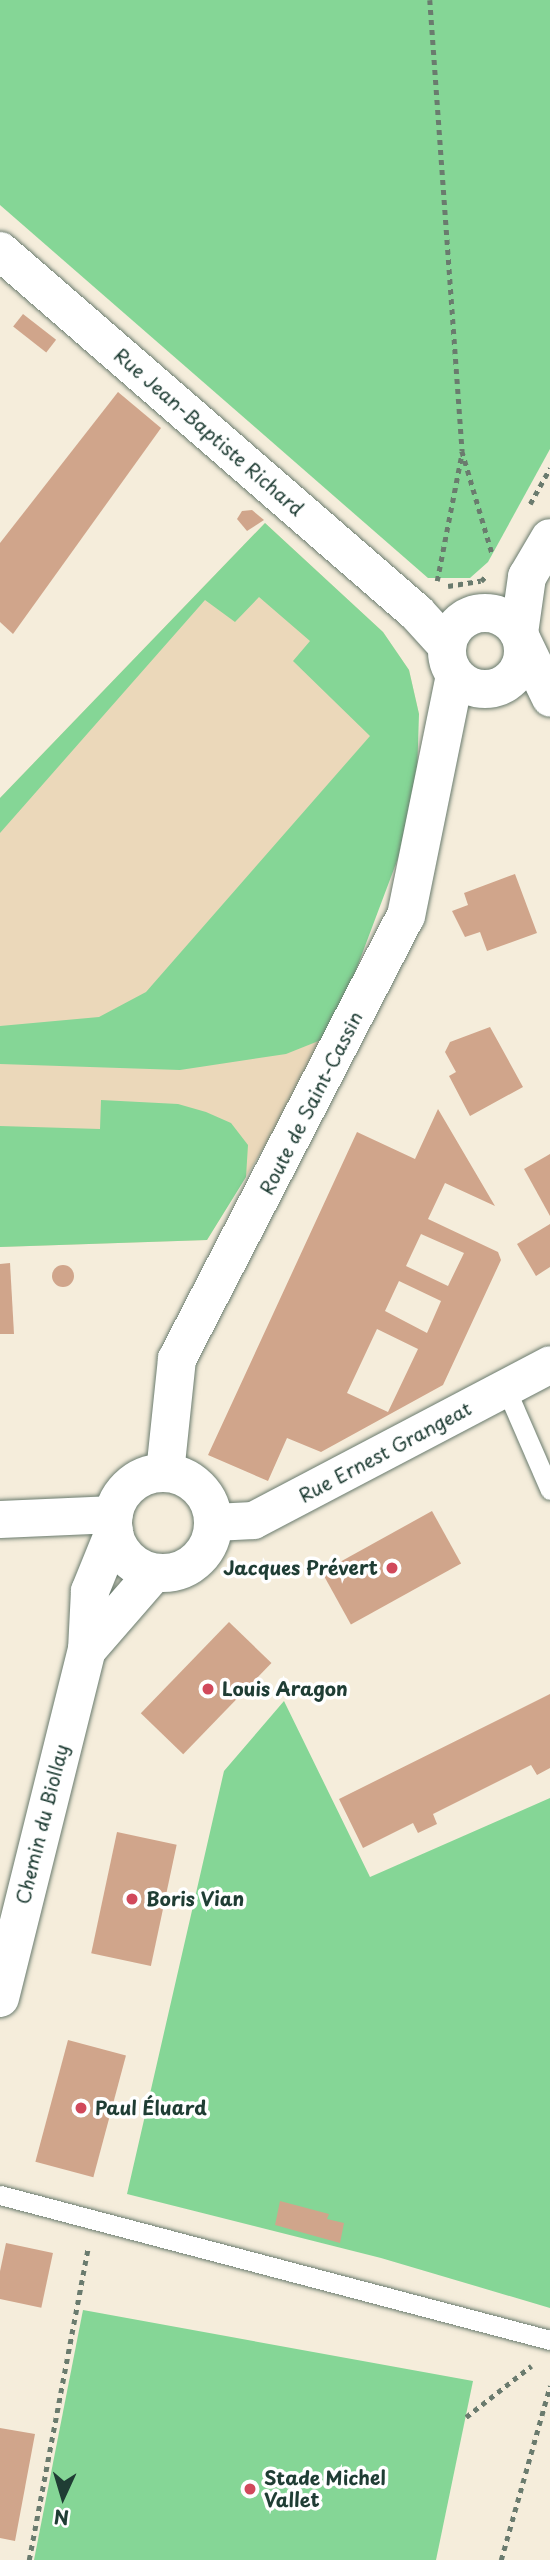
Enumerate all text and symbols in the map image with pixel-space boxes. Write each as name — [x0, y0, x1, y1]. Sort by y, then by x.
street label: Rue Jean-Baptiste Richard — [108, 342, 310, 522]
street label: Route de Saint-Cassin — [255, 1008, 367, 1198]
street label: Rue Ernest Grangeat — [294, 1396, 476, 1508]
place label: Jacques Prévert — [222, 1557, 378, 1579]
marker: Jacques Prévert — [384, 1560, 400, 1576]
place label: Louis Aragon — [222, 1678, 348, 1700]
marker: Louis Aragon — [200, 1681, 216, 1697]
street label: Chemin du Biollay — [11, 1740, 73, 1908]
place label: Boris Vian — [146, 1888, 245, 1910]
marker: Boris Vian — [124, 1891, 140, 1907]
place label: Paul Éluard — [95, 2097, 206, 2119]
marker: Paul Éluard — [73, 2100, 89, 2116]
north arrow — [28, 2462, 98, 2532]
place label: Stade Michel Vallet — [264, 2467, 386, 2511]
marker: Stade Michel Vallet — [242, 2481, 258, 2497]
text: N — [53, 2503, 70, 2532]

